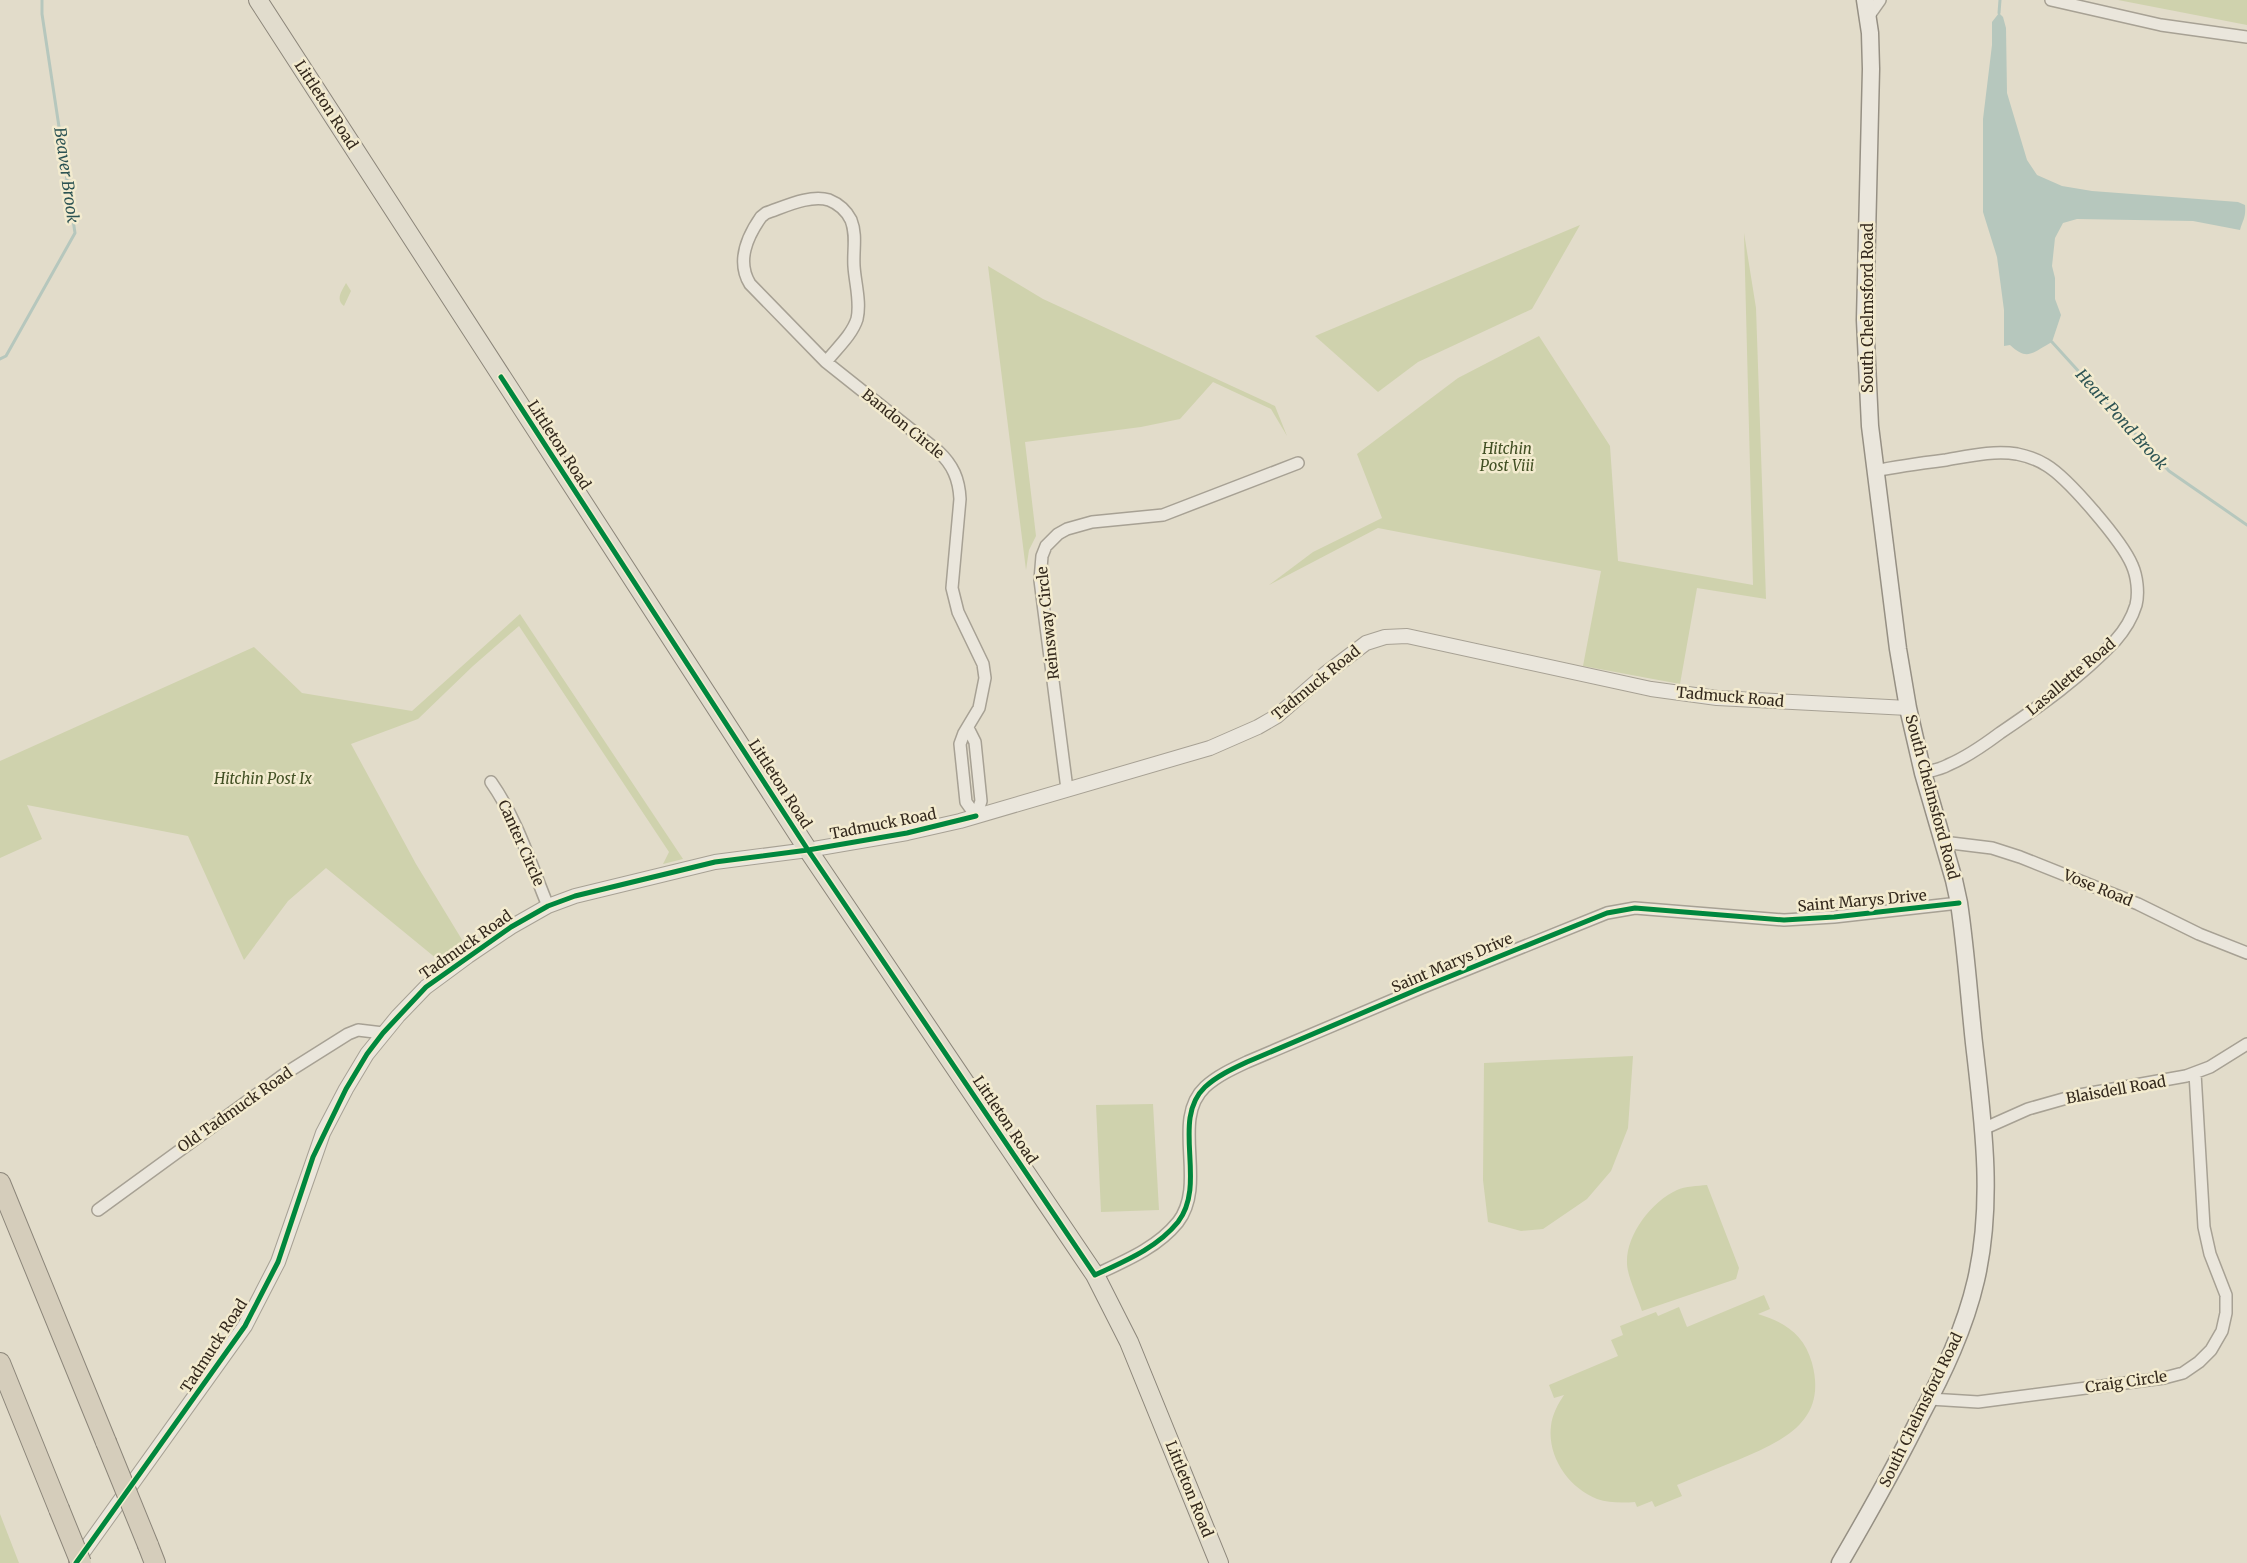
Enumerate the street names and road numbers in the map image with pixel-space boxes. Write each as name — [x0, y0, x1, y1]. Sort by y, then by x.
street label: Littleton Road — [291, 57, 362, 153]
street label: South Chelmsford Road — [1858, 223, 1877, 393]
street label: Bandon Circle — [858, 385, 949, 463]
street label: Littleton Road — [524, 397, 595, 493]
street label: Reinsway Circle — [1032, 565, 1063, 681]
street label: Lasallette Road — [2022, 634, 2119, 719]
street label: Tadmuck Road — [1268, 641, 1364, 724]
street label: Tadmuck Road — [1675, 682, 1785, 711]
street label: South Chelmsford Road — [1901, 712, 1964, 881]
street label: Littleton Road — [745, 736, 816, 832]
street label: Canter Circle — [494, 797, 549, 889]
street label: Tadmuck Road — [828, 804, 938, 843]
street label: Vose Road — [2060, 865, 2136, 910]
street label: Saint Marys Drive — [1797, 885, 1927, 916]
street label: Tadmuck Road — [416, 906, 515, 983]
street label: Saint Marys Drive — [1388, 928, 1515, 997]
street label: Old Tadmuck Road — [174, 1063, 296, 1156]
street label: Blaisdell Road — [2064, 1071, 2167, 1108]
street label: Littleton Road — [969, 1072, 1042, 1167]
street label: Tadmuck Road — [176, 1295, 251, 1396]
street label: South Chelmsford Road — [1875, 1329, 1966, 1490]
street label: Craig Circle — [2084, 1366, 2168, 1397]
street label: Littleton Road — [1161, 1438, 1217, 1540]

